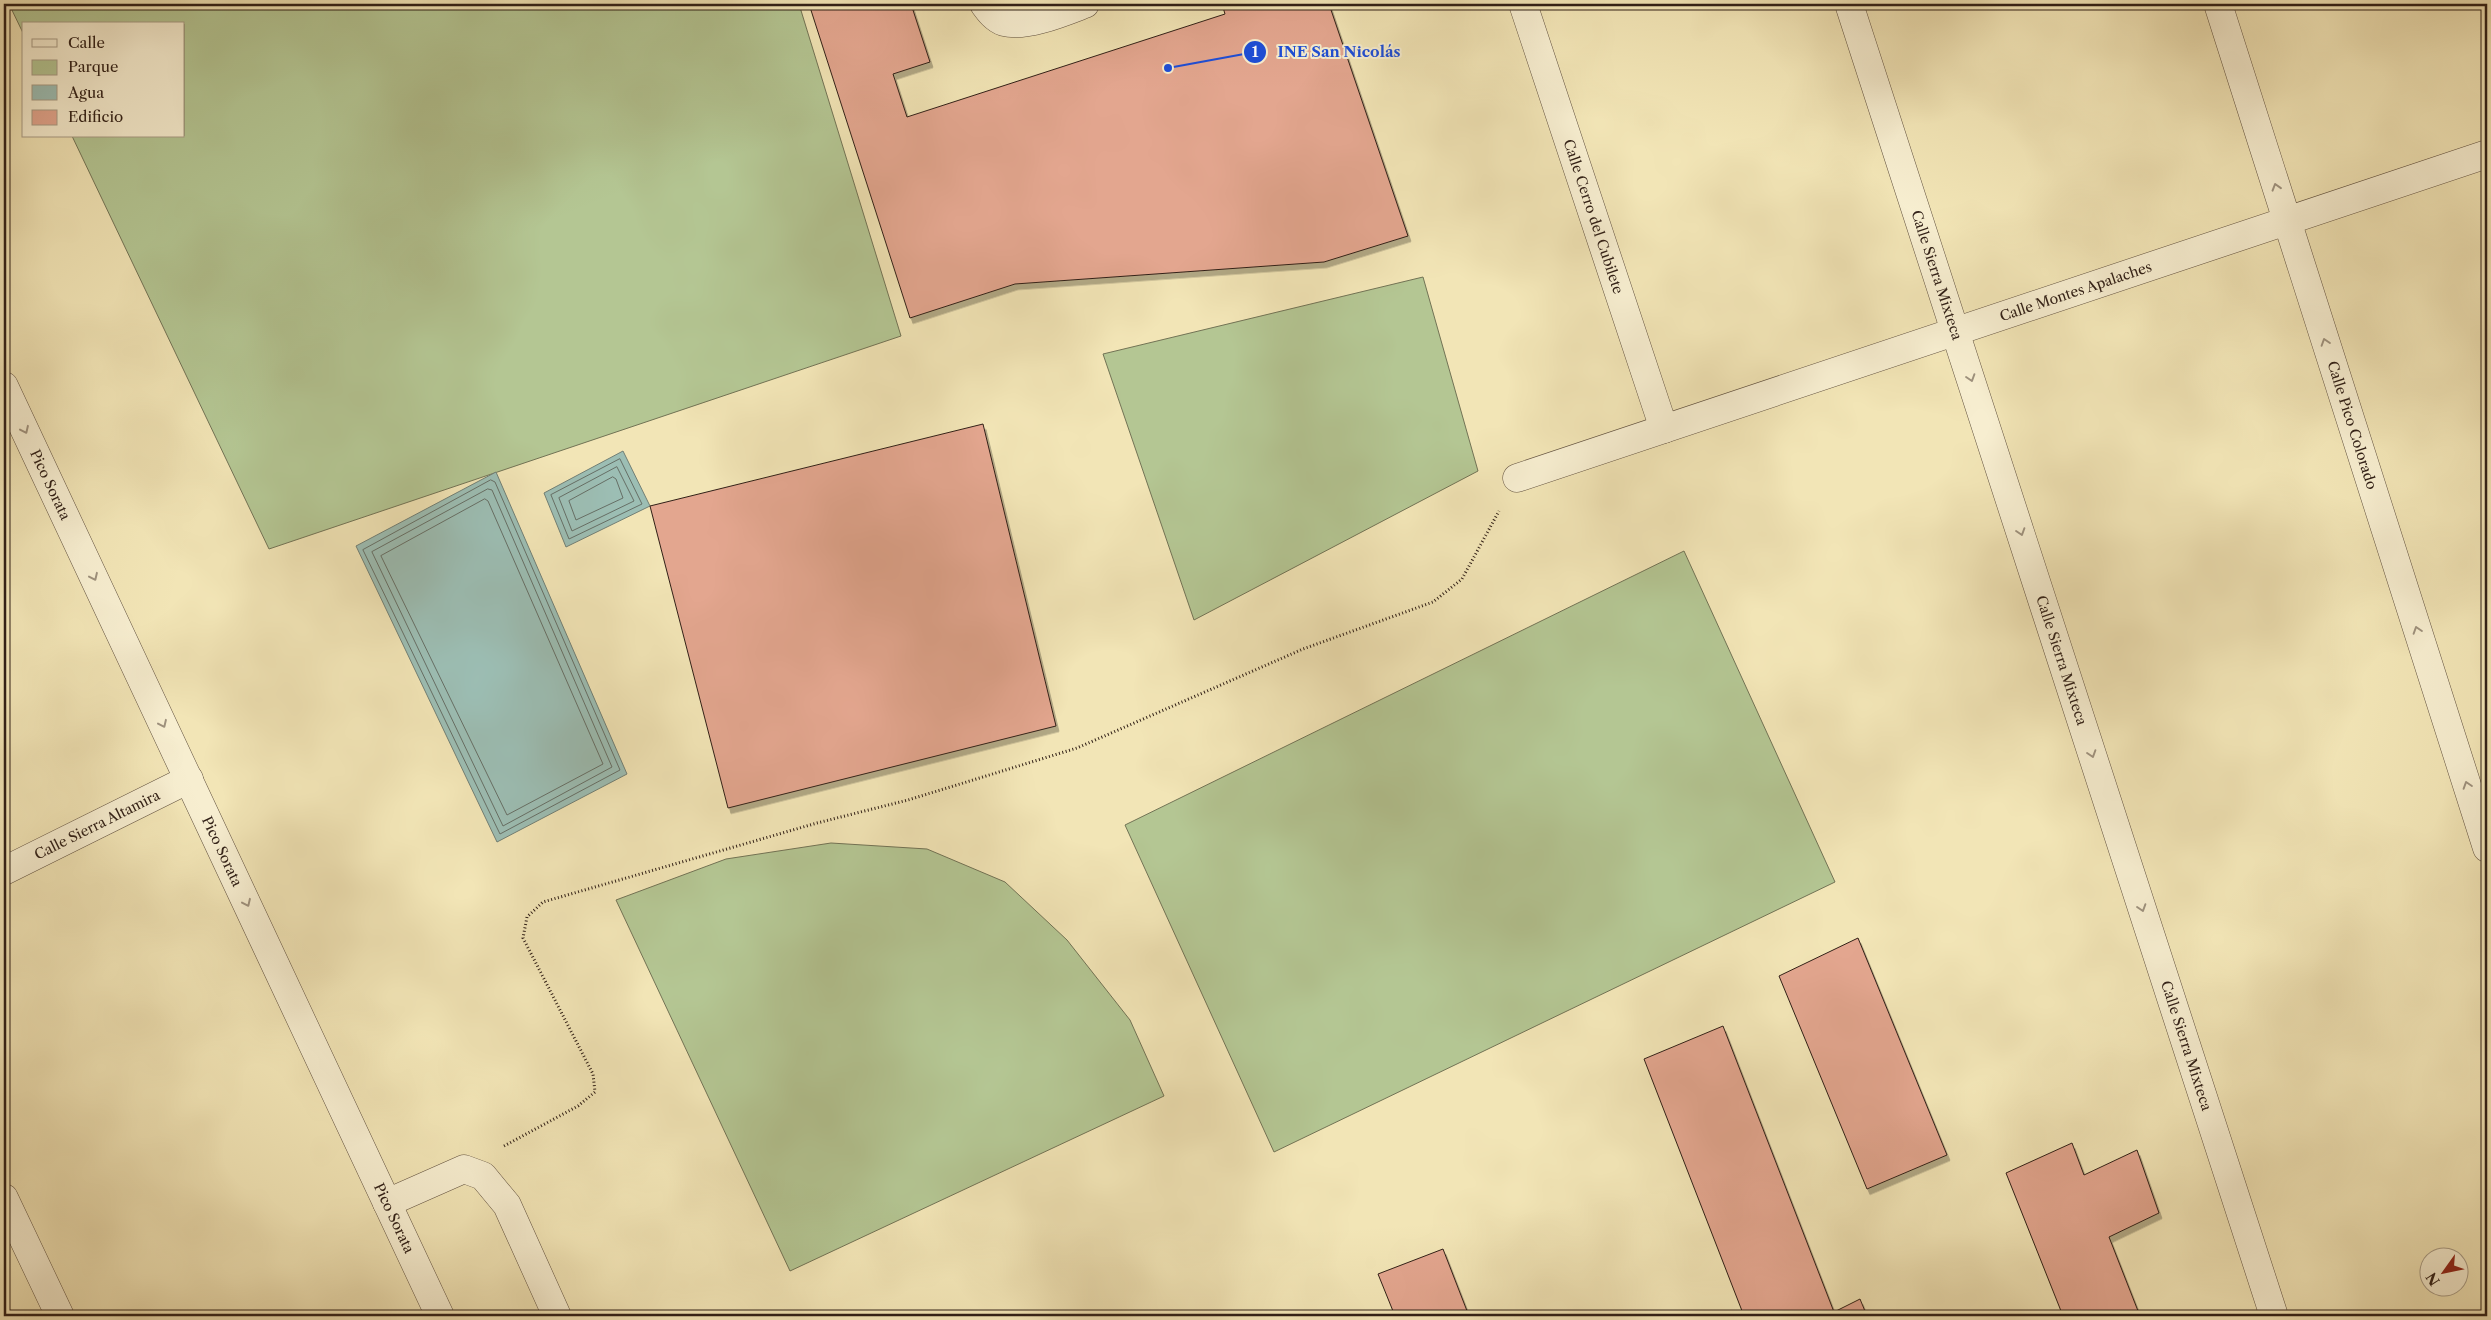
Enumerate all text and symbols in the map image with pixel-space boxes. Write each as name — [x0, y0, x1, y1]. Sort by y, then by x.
legend — [22, 22, 185, 138]
text: Calle — [68, 33, 105, 52]
callout: INE San Nicolás — [1243, 37, 1411, 67]
text: 1 — [1252, 42, 1259, 61]
text: INE San Nicolás — [1277, 42, 1401, 61]
text: Parque — [68, 57, 118, 76]
text: Agua — [67, 83, 104, 102]
text: Edificio — [68, 107, 123, 126]
street label: Calle Cerro del Cubilete — [1559, 137, 1628, 296]
one-way arrow — [2271, 183, 2281, 192]
street label: Calle Sierra Mixteca — [1907, 208, 1966, 343]
street label: Calle Montes Apalaches — [1997, 258, 2154, 325]
one-way arrow — [2321, 338, 2331, 347]
street label: Calle Pico Colorado — [2323, 359, 2381, 492]
one-way arrow — [1965, 373, 1975, 382]
one-way arrow — [18, 425, 29, 434]
street label: Pico Sorata — [26, 447, 75, 523]
one-way arrow — [2015, 528, 2025, 536]
one-way arrow — [87, 572, 98, 581]
street label: Calle Sierra Mixteca — [2032, 593, 2091, 728]
one-way arrow — [2413, 626, 2423, 635]
one-way arrow — [157, 719, 167, 728]
one-way arrow — [2087, 749, 2097, 757]
one-way arrow — [2462, 781, 2472, 789]
street label: Calle Sierra Altamira — [31, 786, 164, 864]
street label: Pico Sorata — [198, 813, 247, 890]
one-way arrow — [240, 898, 251, 907]
one-way arrow — [2136, 904, 2146, 912]
street label: Calle Sierra Mixteca — [2157, 979, 2216, 1113]
street label: Pico Sorata — [370, 1180, 419, 1257]
north arrow — [2418, 1248, 2468, 1298]
text: N — [2422, 1269, 2444, 1289]

